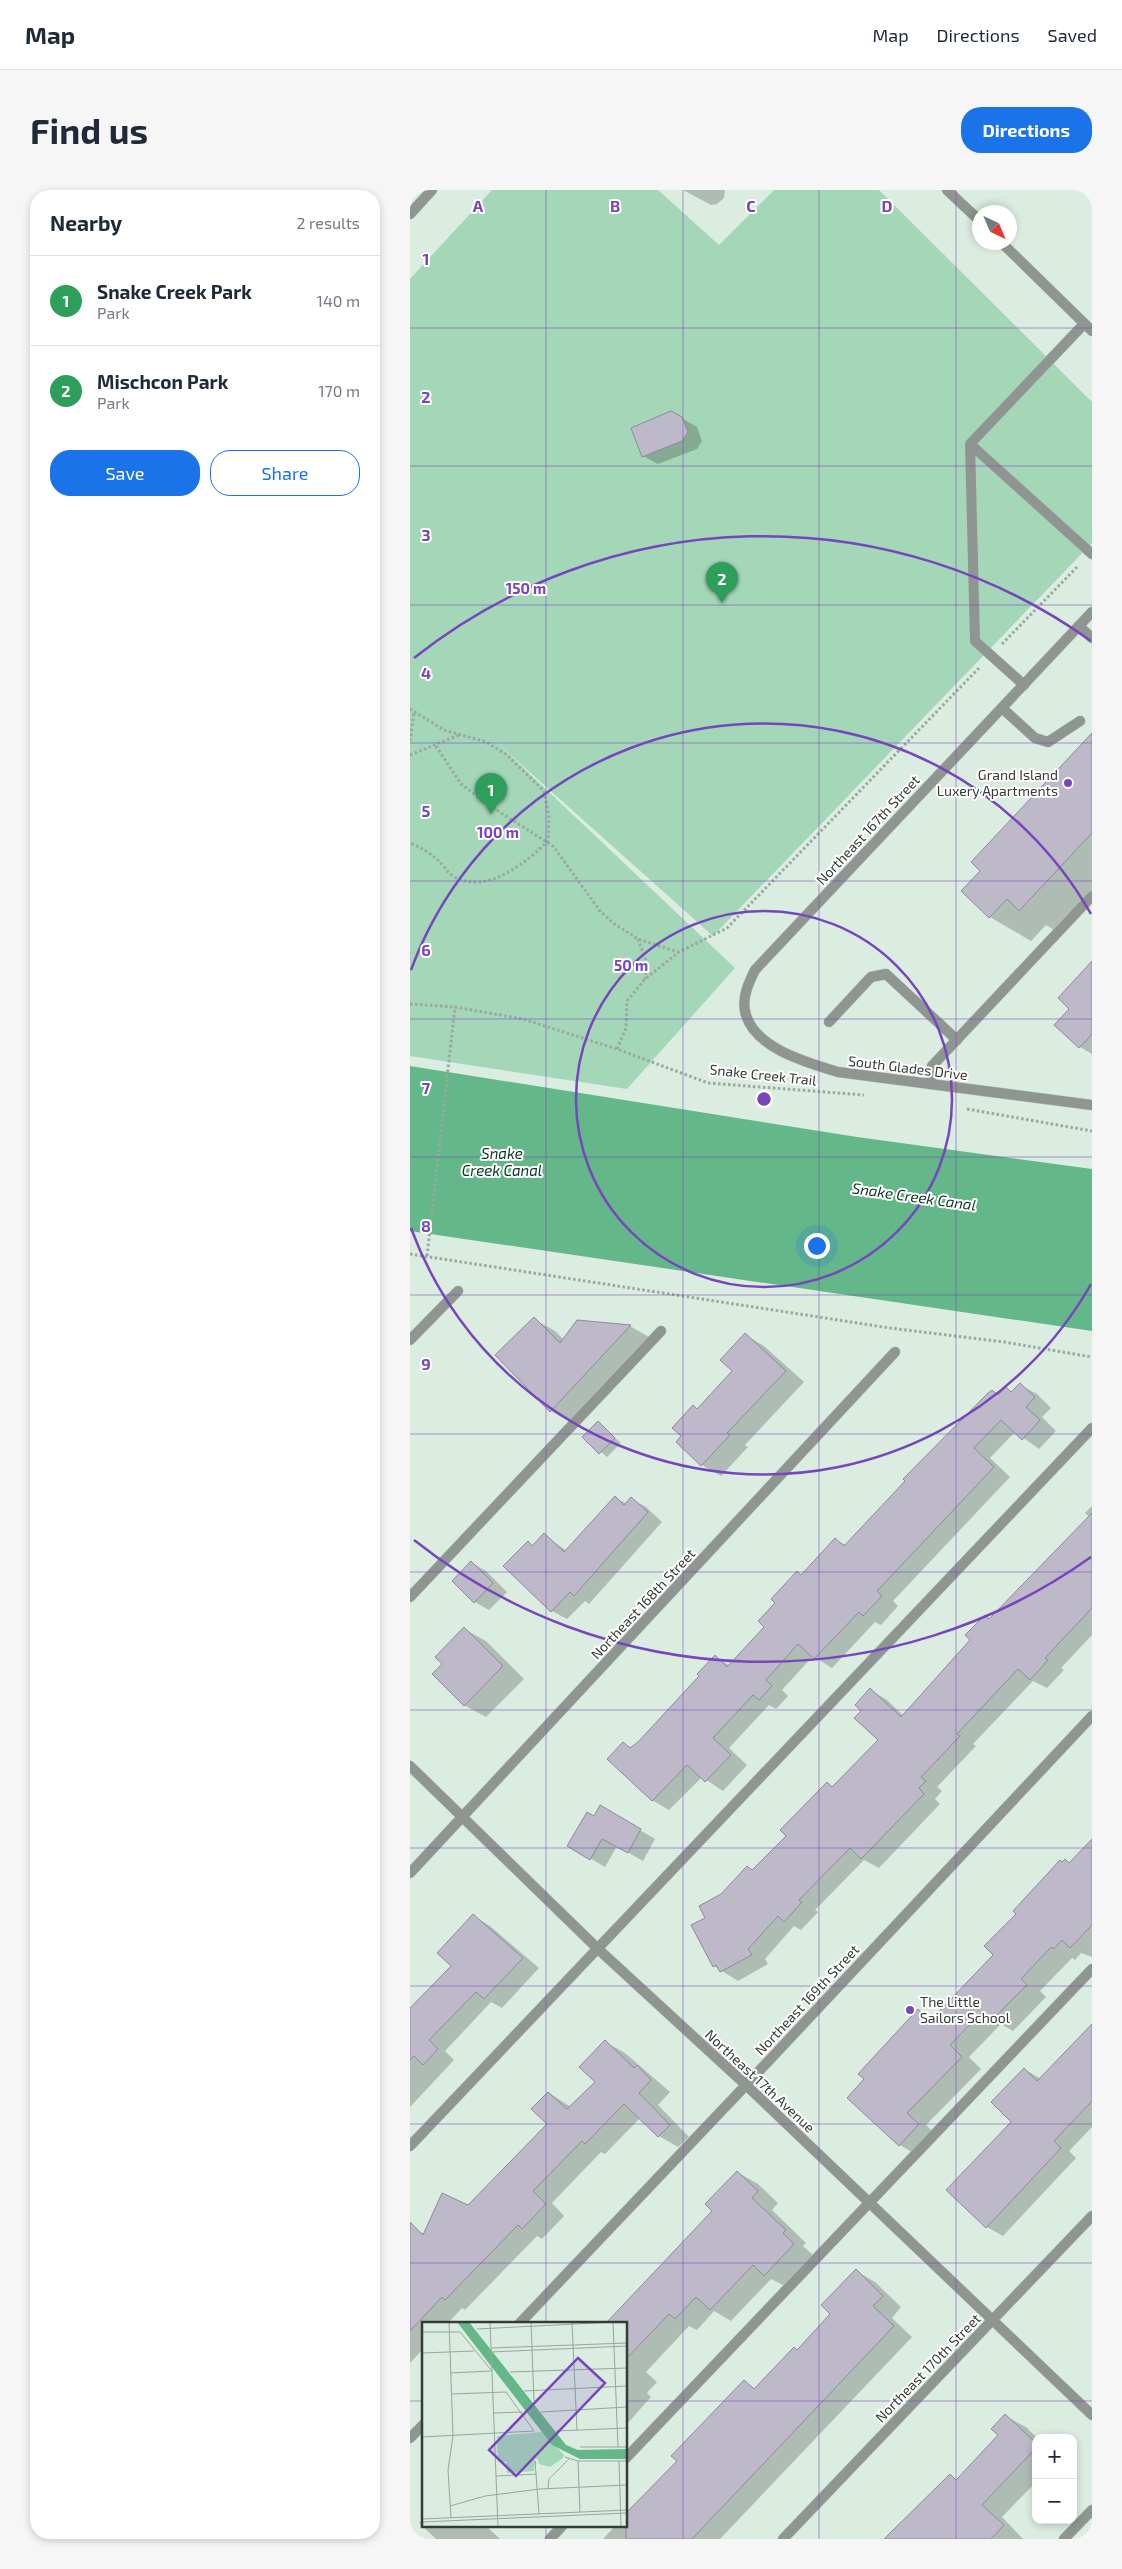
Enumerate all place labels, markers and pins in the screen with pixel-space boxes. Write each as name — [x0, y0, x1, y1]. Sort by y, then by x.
pin: 2 — [706, 562, 738, 603]
place label: Grand Island Luxery Apartments — [937, 766, 1058, 799]
pin: 1 — [475, 773, 507, 814]
marker: Grand Island Luxery Apartments — [1062, 777, 1074, 789]
centre of rings — [755, 1090, 773, 1108]
place label: The Little Sailors School — [920, 1993, 1011, 2026]
marker: The Little Sailors School — [904, 2004, 916, 2016]

